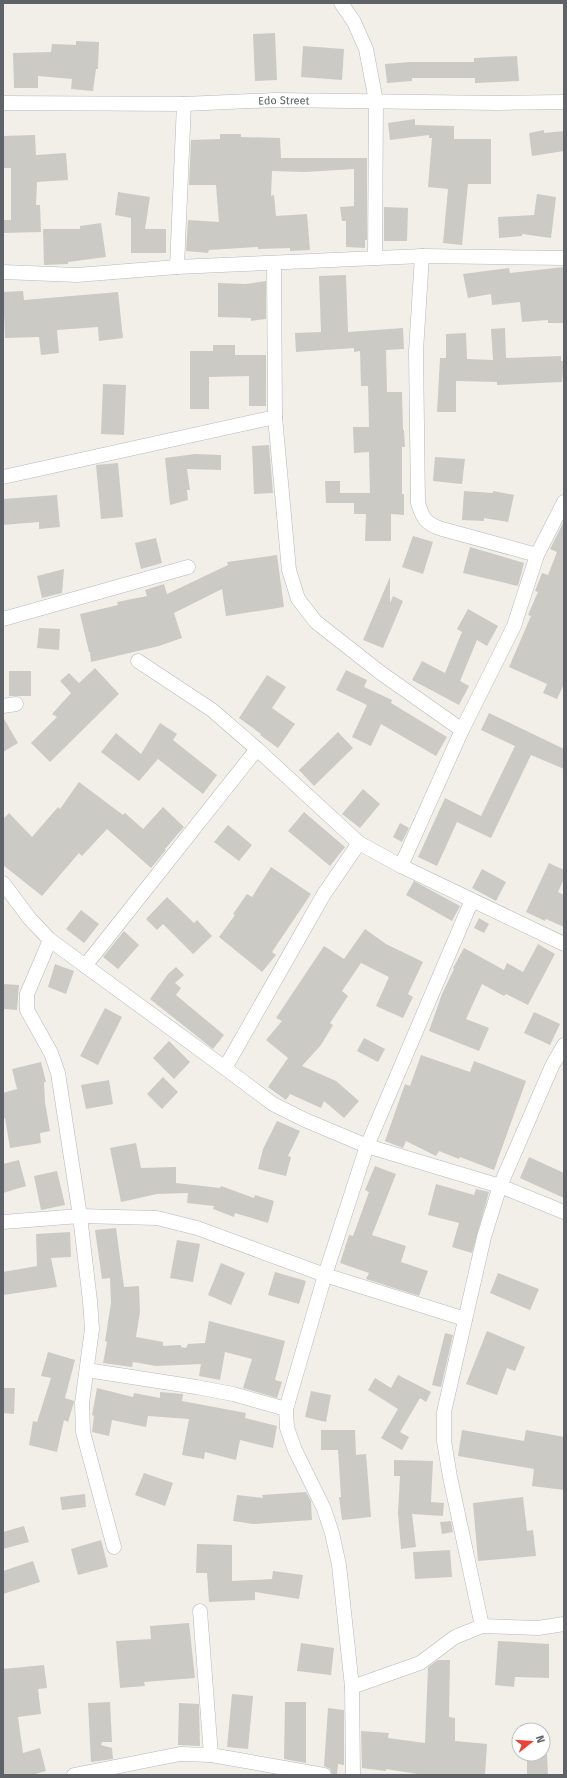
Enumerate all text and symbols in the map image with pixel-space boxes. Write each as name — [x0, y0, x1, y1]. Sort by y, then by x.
street label: Edo Street — [258, 93, 310, 107]
north arrow — [511, 1722, 551, 1762]
text: N — [533, 1734, 547, 1745]

